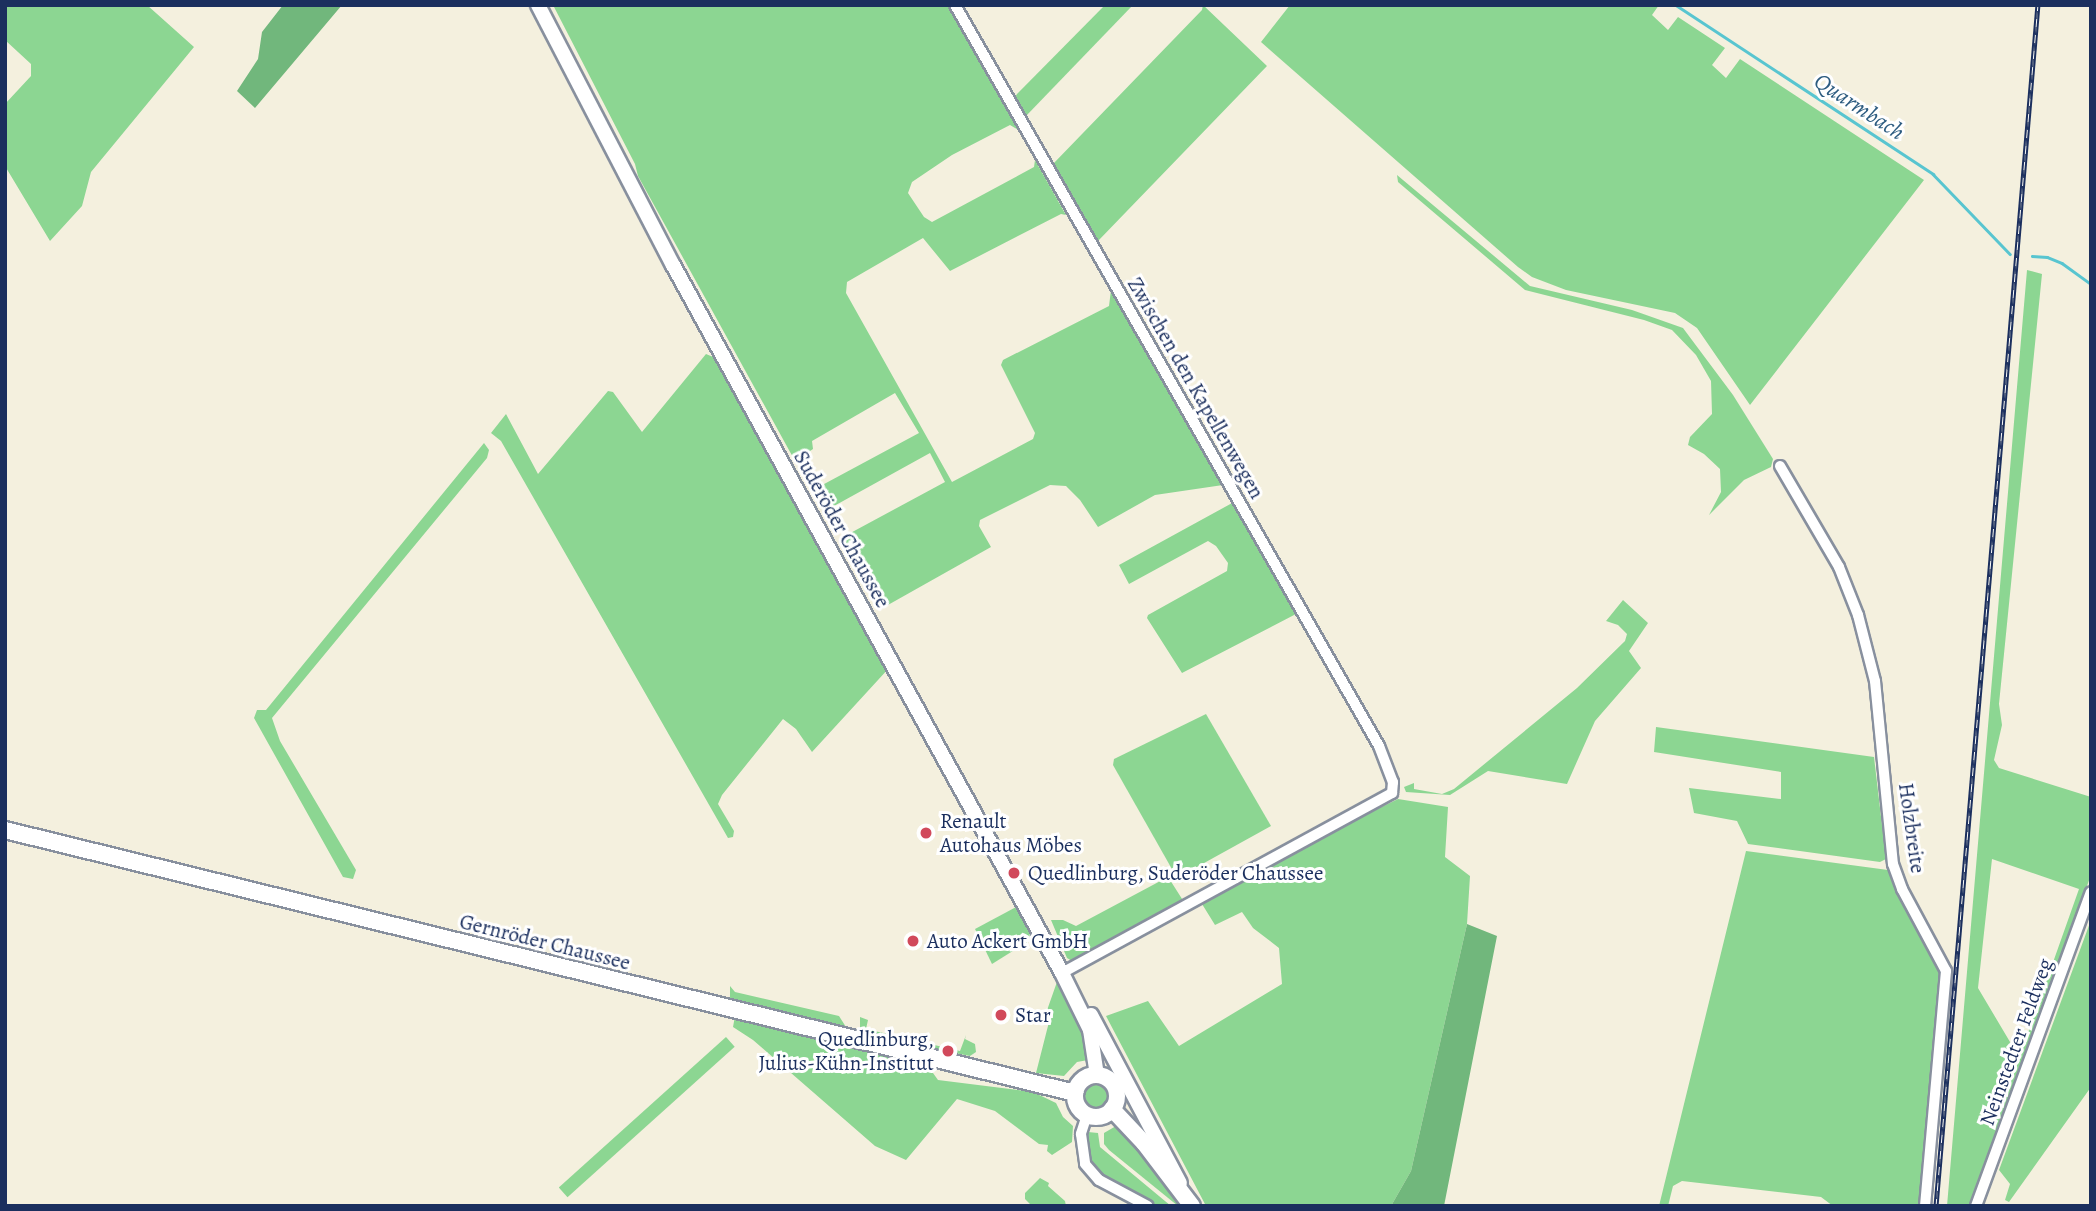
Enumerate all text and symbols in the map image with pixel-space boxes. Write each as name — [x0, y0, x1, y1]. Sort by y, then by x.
water label: Quarmbach — [1809, 68, 1909, 146]
street label: Zwischen den Kapellenwegen — [1122, 273, 1270, 503]
street label: Suderöder Chaussee — [788, 446, 896, 612]
street label: Holzbreite — [1893, 781, 1931, 875]
place label: Renault Autohaus Möbes — [940, 808, 1082, 858]
marker: Renault Autohaus Möbes — [918, 825, 934, 841]
place label: Quedlinburg, Suderöder Chaussee — [1028, 860, 1324, 886]
marker: Quedlinburg, Suderöder Chaussee — [1006, 865, 1022, 881]
street label: Gernröder Chaussee — [457, 909, 633, 975]
place label: Auto Ackert GmbH — [927, 928, 1088, 954]
marker: Auto Ackert GmbH — [905, 933, 921, 949]
street label: Neinstedter Feldweg — [1974, 955, 2058, 1129]
place label: Star — [1015, 1002, 1051, 1028]
marker: Star — [993, 1007, 1009, 1023]
place label: Quedlinburg, Julius-Kühn-Institut — [759, 1026, 934, 1076]
marker: Quedlinburg, Julius-Kühn-Institut — [940, 1043, 956, 1059]

